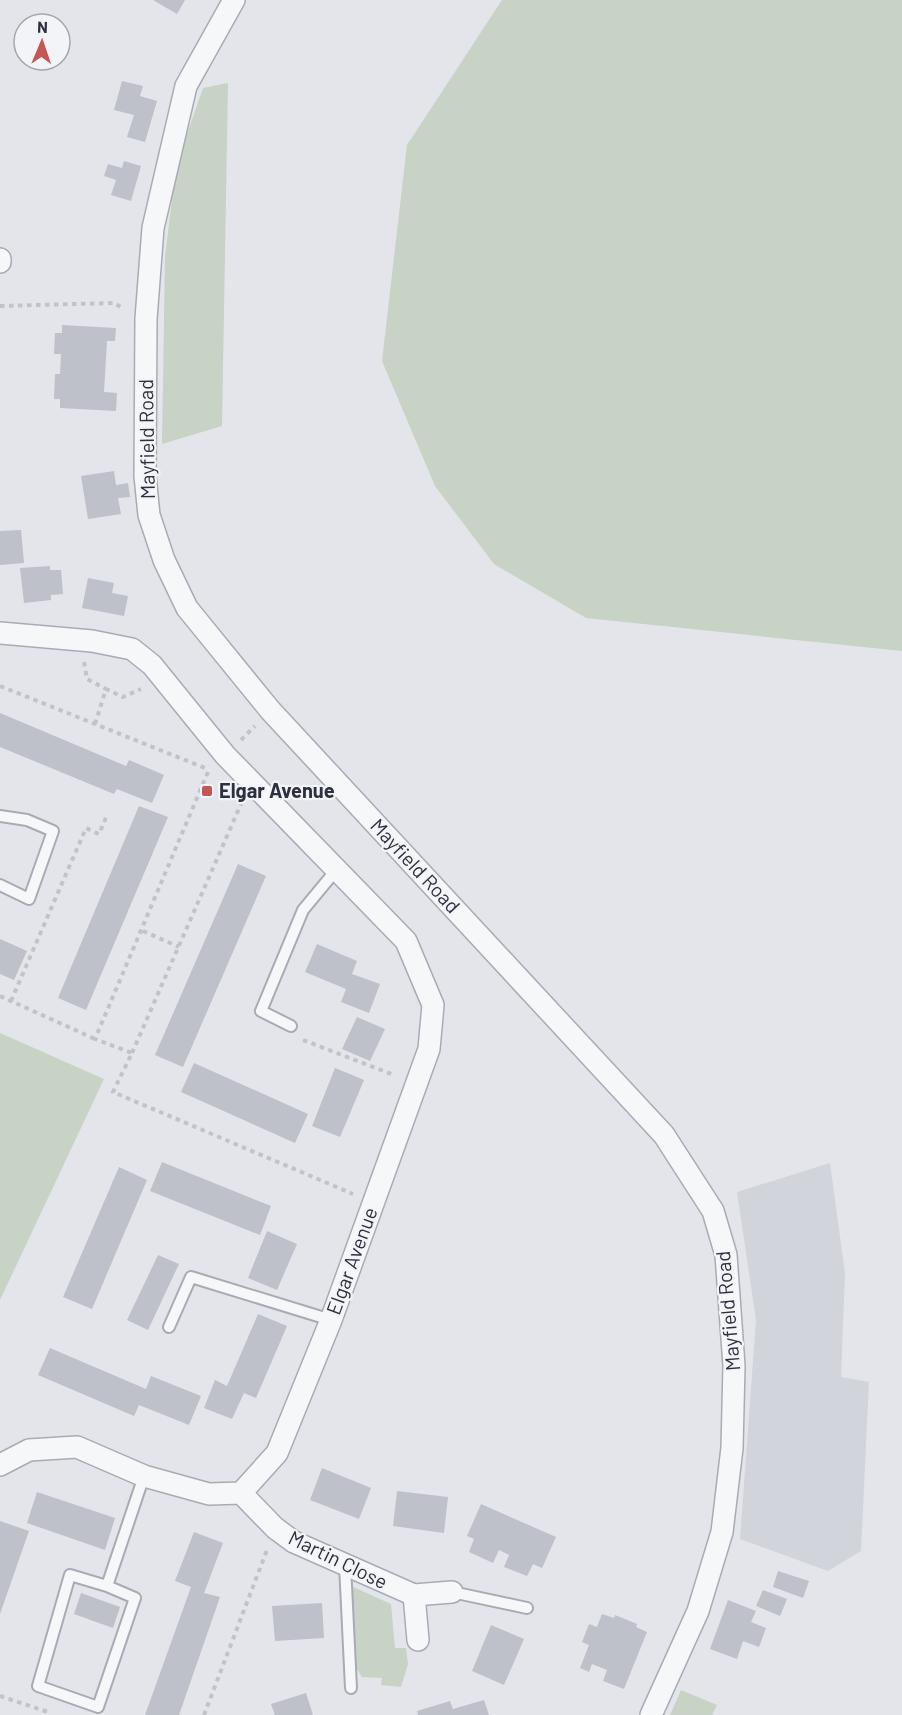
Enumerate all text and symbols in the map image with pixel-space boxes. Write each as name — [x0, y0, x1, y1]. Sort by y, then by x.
north arrow — [12, 12, 72, 72]
text: N — [37, 17, 48, 36]
street label: Mayfield Road — [133, 379, 159, 499]
place label: Elgar Avenue — [219, 778, 335, 802]
marker: Elgar Avenue — [200, 784, 214, 798]
street label: Mayfield Road — [366, 813, 466, 917]
street label: Elgar Avenue — [321, 1204, 382, 1318]
street label: Mayfield Road — [710, 1250, 744, 1372]
street label: Martin Close — [285, 1525, 392, 1593]

